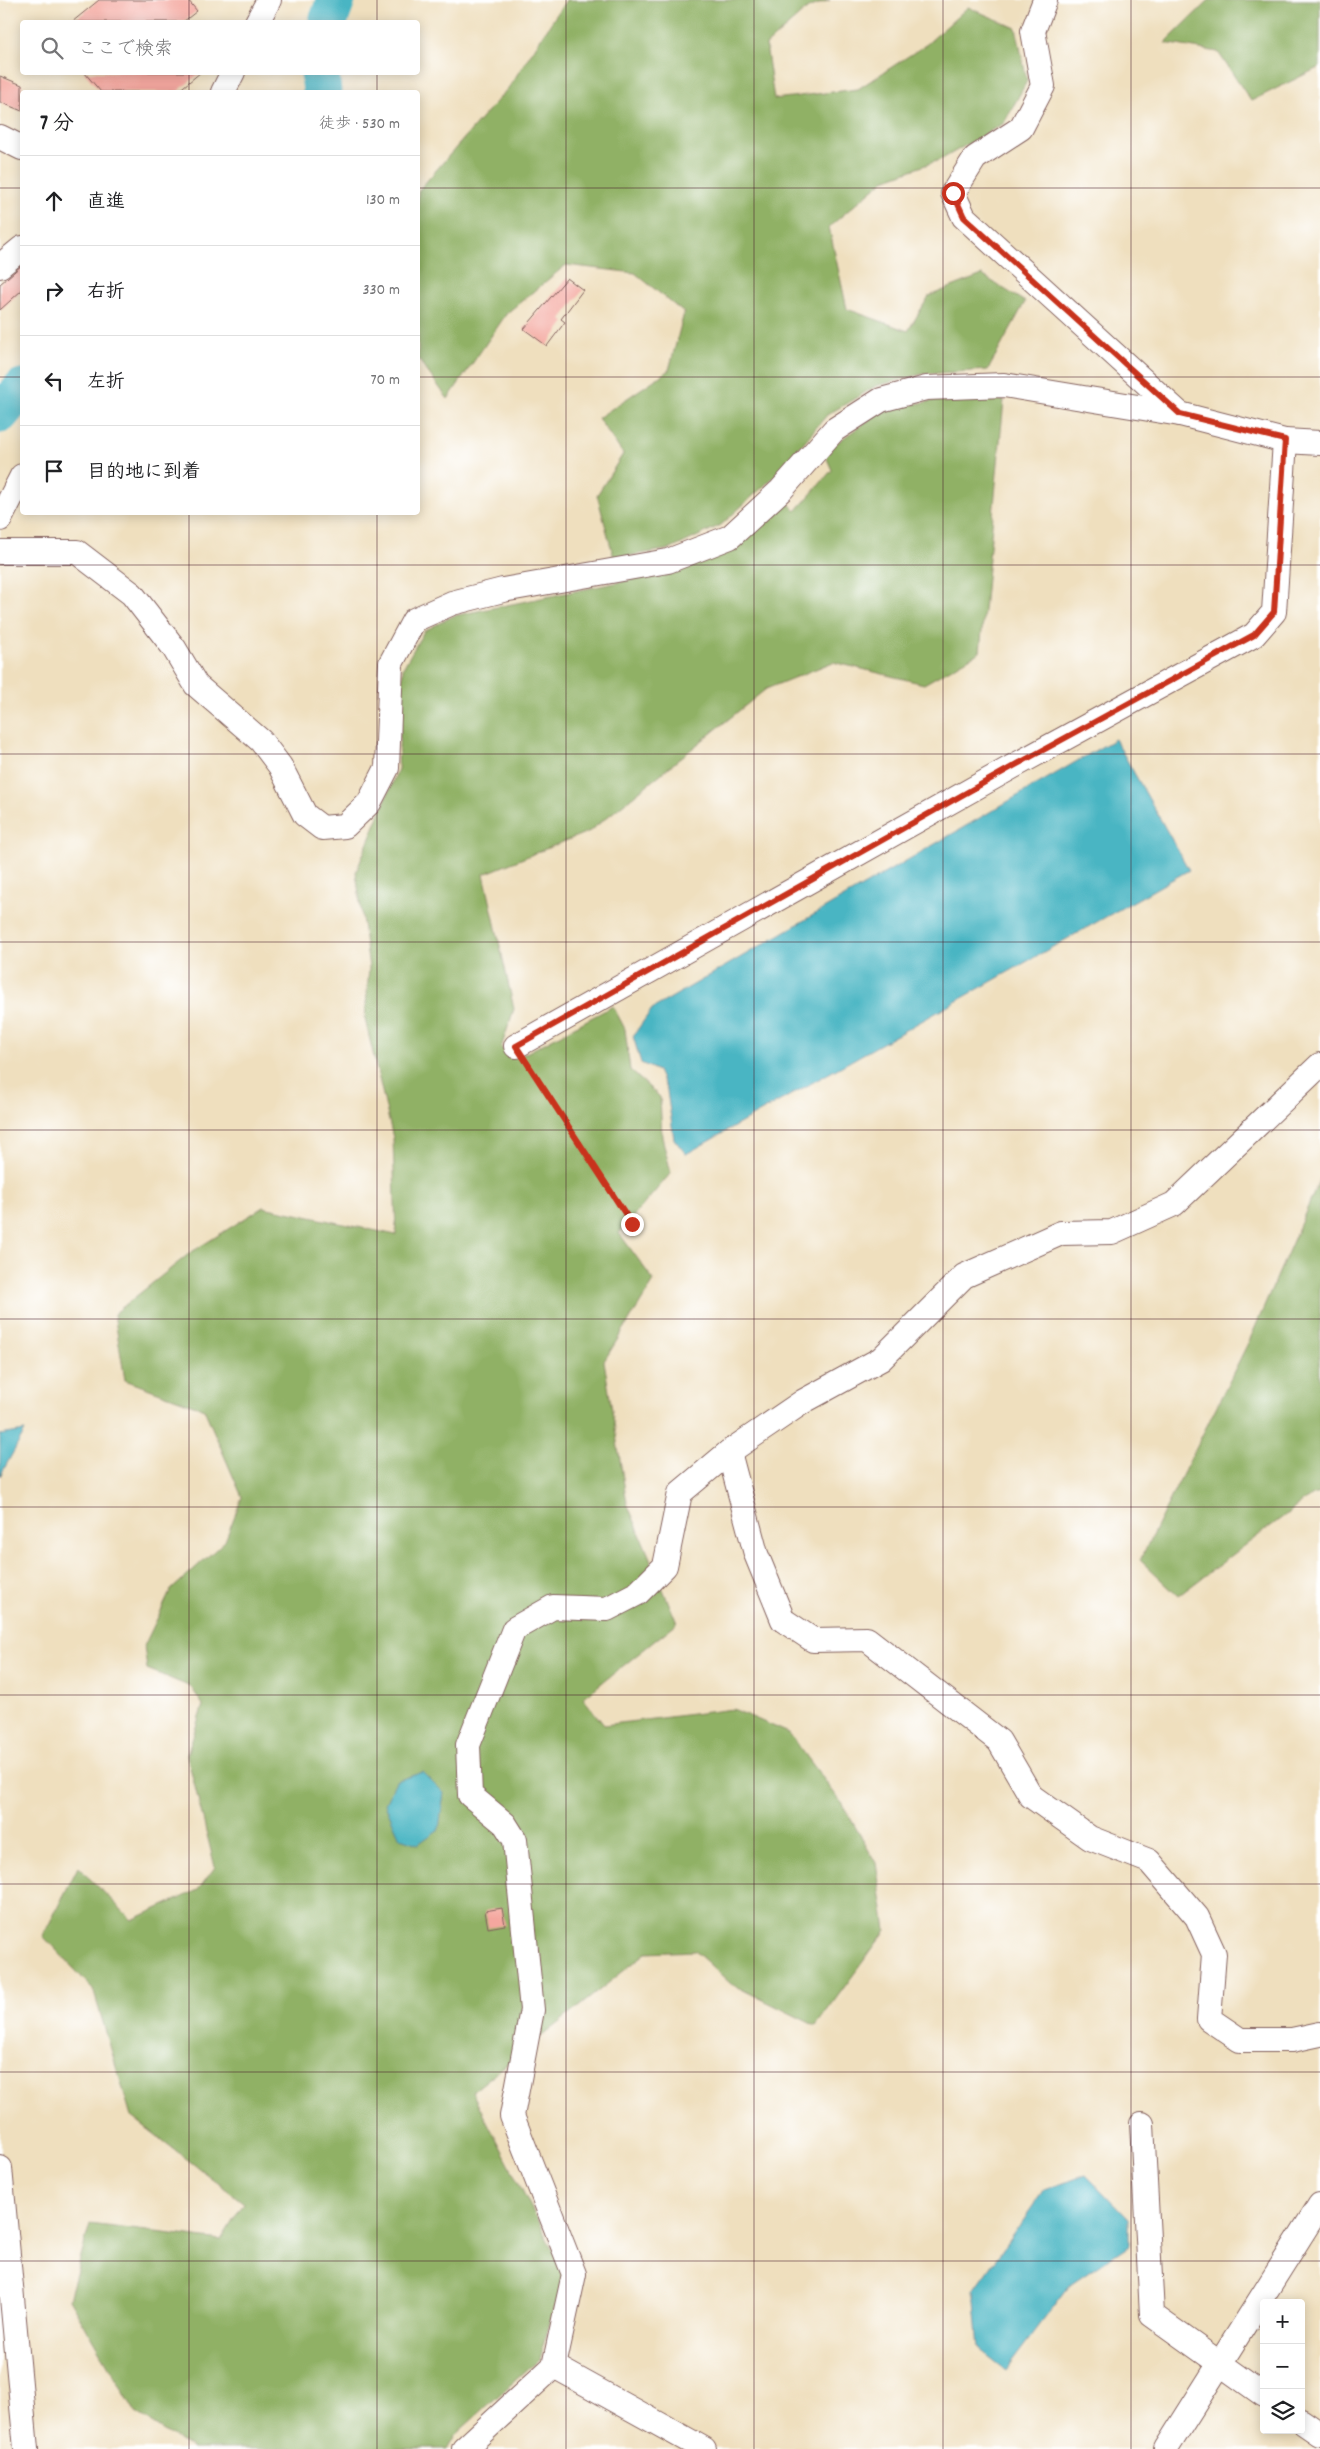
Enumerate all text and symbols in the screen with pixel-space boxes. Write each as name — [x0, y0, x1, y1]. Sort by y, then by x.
search box — [20, 20, 420, 75]
icon: search — [38, 34, 66, 62]
text: ここで検索 — [78, 37, 173, 64]
text: 7 分 — [40, 110, 74, 140]
text: 徒歩 · 530 m — [319, 113, 400, 136]
route start — [942, 182, 965, 205]
icon: ahead — [40, 187, 68, 215]
text: 130 m — [366, 189, 400, 212]
text: 直進 — [87, 190, 125, 217]
icon: right — [40, 277, 68, 305]
text: 330 m — [362, 279, 400, 302]
text: 右折 — [87, 280, 125, 307]
icon: left — [40, 367, 68, 395]
text: 70 m — [370, 369, 400, 392]
text: 左折 — [87, 370, 125, 397]
icon: arrive — [40, 457, 68, 485]
text: 目的地に到着 — [87, 460, 201, 487]
route end — [621, 1213, 644, 1236]
map controls — [1260, 2299, 1305, 2434]
button: + — [1260, 2299, 1305, 2344]
button: − — [1260, 2344, 1305, 2389]
button: layers — [1260, 2389, 1305, 2434]

